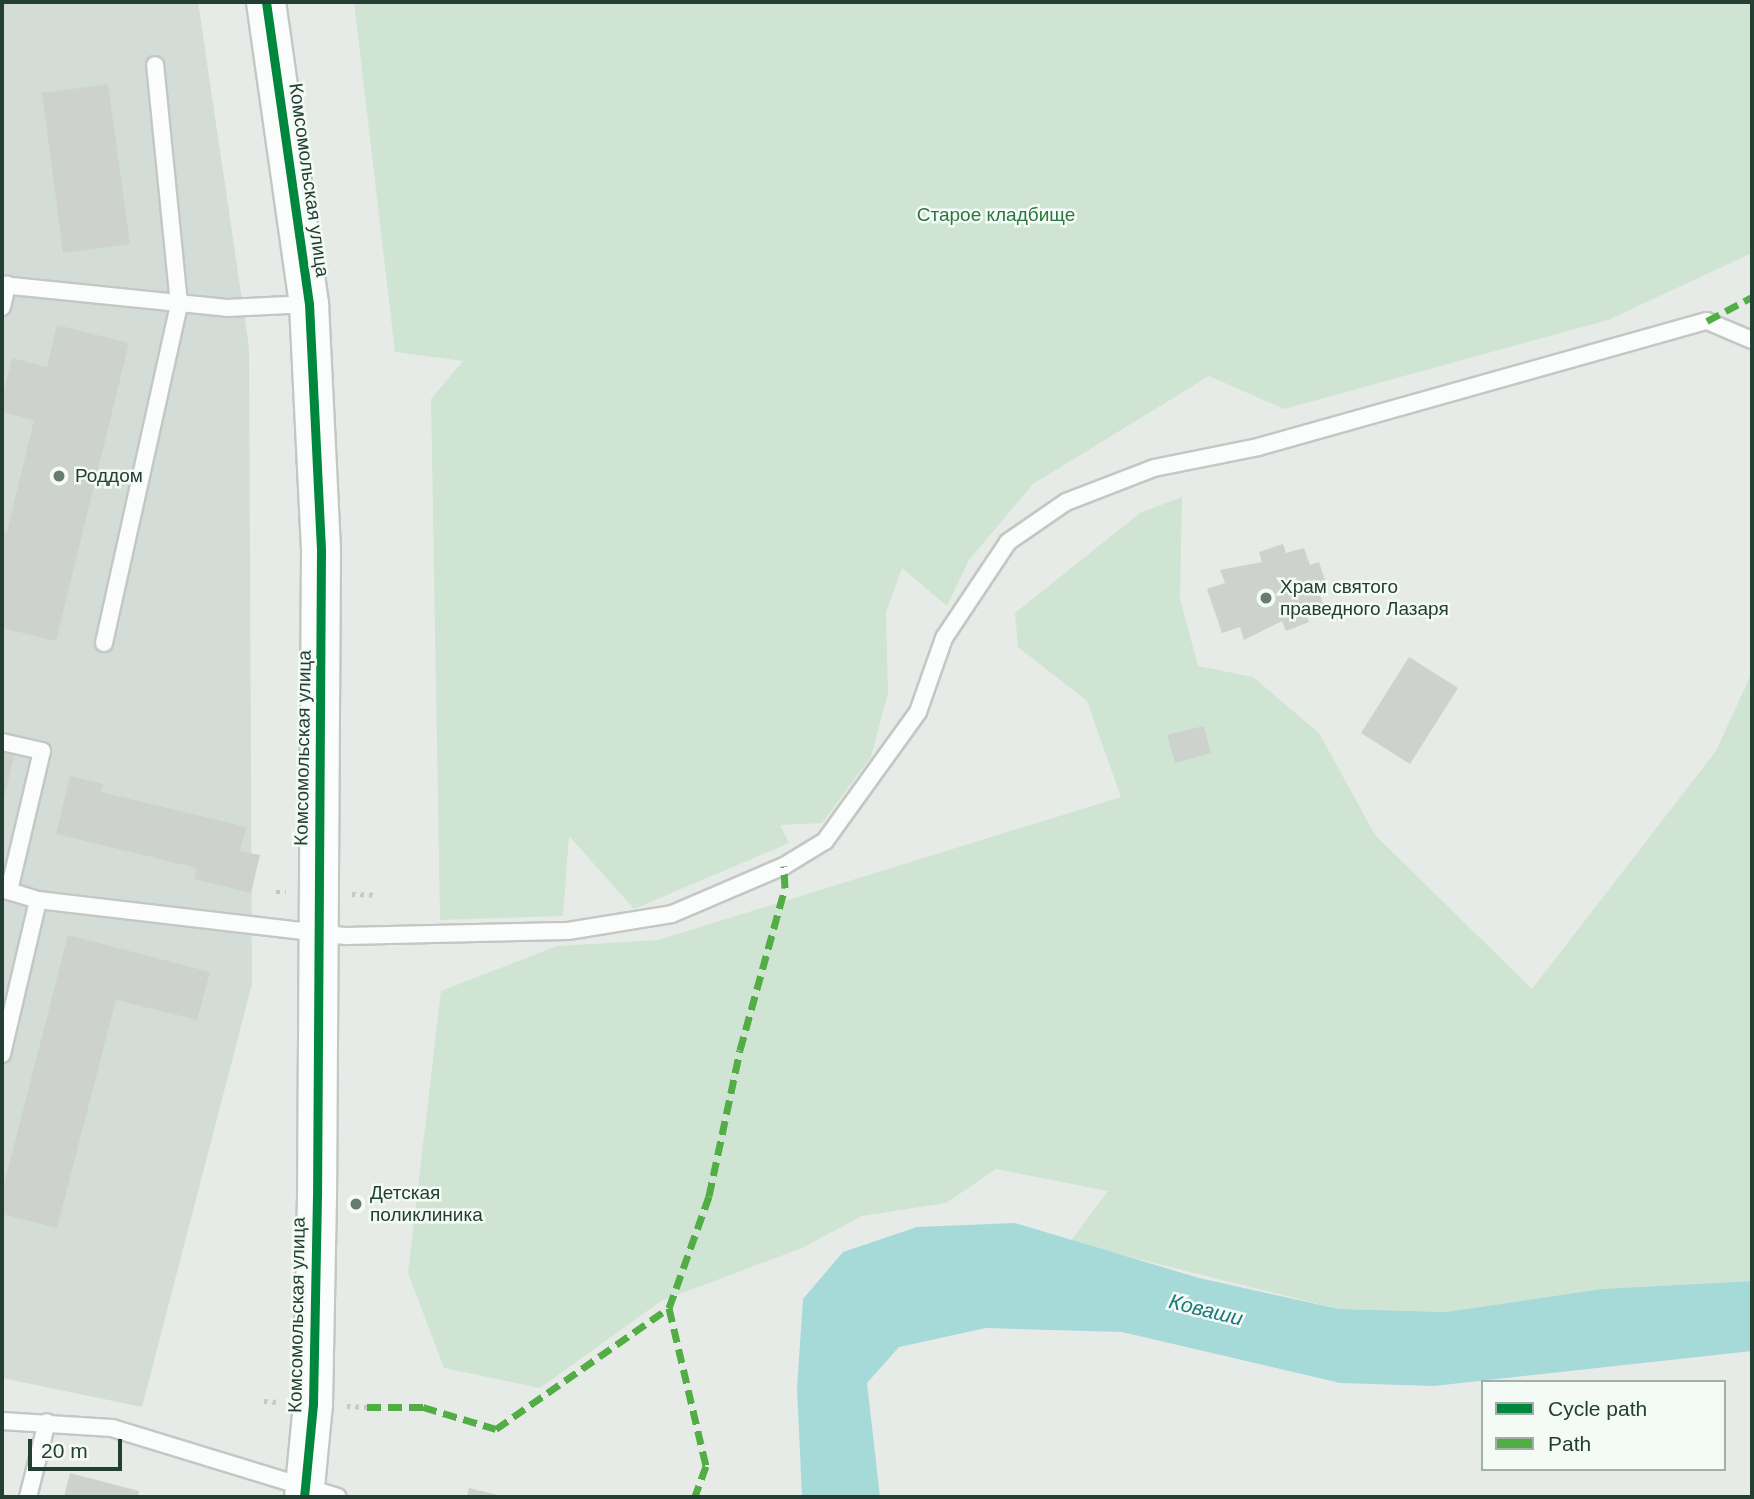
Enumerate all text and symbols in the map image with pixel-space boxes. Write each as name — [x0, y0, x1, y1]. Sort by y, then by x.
street label: Комсомольская улица — [284, 81, 334, 279]
park label: Старое кладбище — [917, 204, 1075, 226]
place label: Роддом — [75, 465, 143, 487]
marker: Роддом — [49, 466, 69, 486]
place label: Храм святого праведного Лазаря — [1280, 576, 1449, 620]
marker: Храм святого праведного Лазаря — [1258, 590, 1274, 606]
street label: Комсомольская улица — [290, 650, 316, 846]
place label: Детская поликлиника — [370, 1182, 483, 1226]
marker: Детская поликлиника — [348, 1196, 364, 1212]
street label: Комсомольская улица — [284, 1217, 310, 1413]
water label: Коваши — [1166, 1289, 1246, 1331]
legend — [1481, 1380, 1726, 1471]
text: Cycle path — [1548, 1397, 1647, 1420]
scale bar — [32, 1426, 126, 1470]
text: Path — [1548, 1432, 1591, 1455]
text: 20 m — [41, 1439, 88, 1462]

